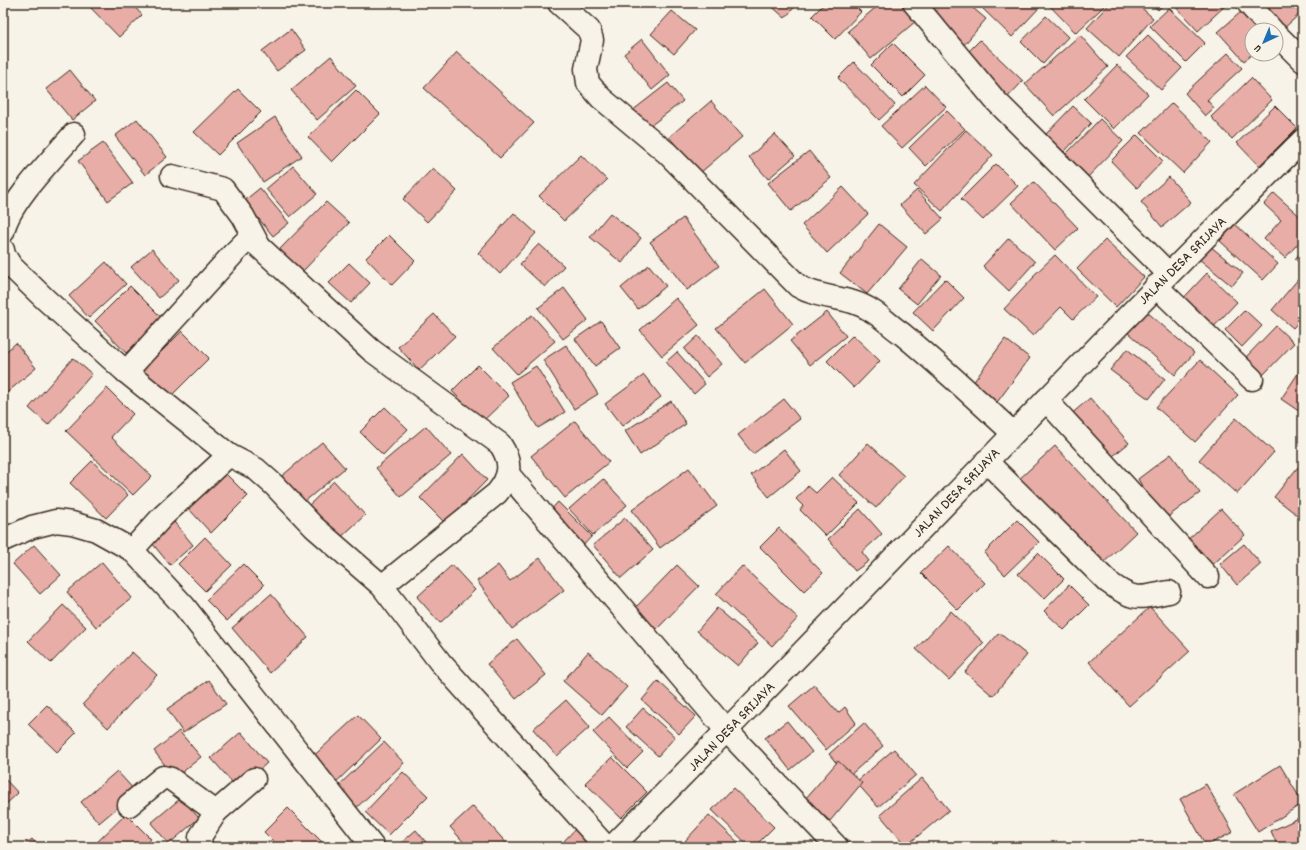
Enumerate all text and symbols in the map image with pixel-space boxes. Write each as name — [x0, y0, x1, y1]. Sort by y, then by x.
north arrow — [1244, 22, 1284, 62]
text: U — [1251, 40, 1266, 55]
street label: JALAN DESA SRIJAYA — [1134, 212, 1233, 311]
street label: JALAN DESA SRIJAYA — [909, 443, 1006, 543]
street label: JALAN DESA SRIJAYA — [684, 677, 781, 777]

